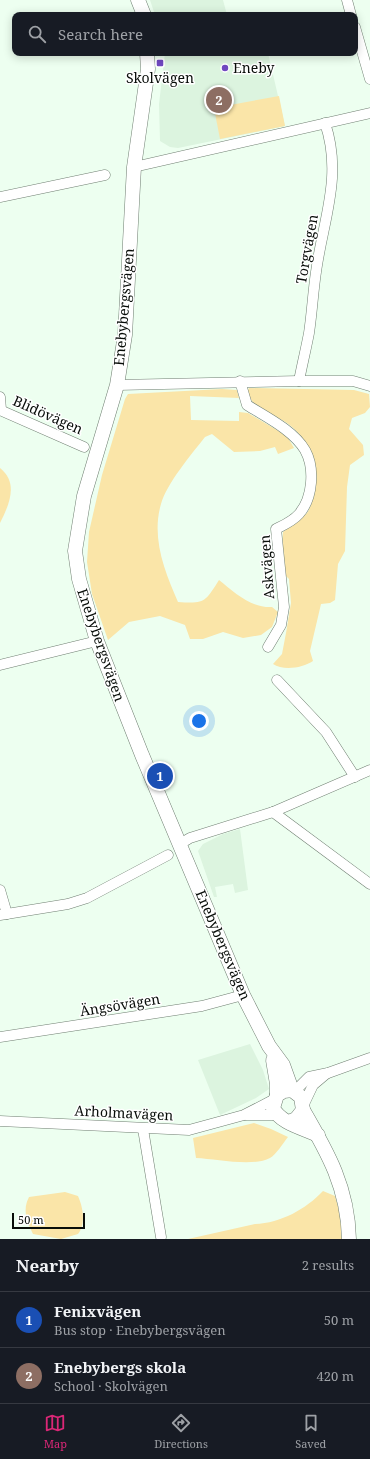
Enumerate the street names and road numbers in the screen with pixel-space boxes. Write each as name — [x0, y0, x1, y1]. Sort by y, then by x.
street label: Torgvägen — [291, 213, 322, 285]
street label: Enebybergsvägen — [109, 247, 138, 367]
street label: Blidövägen — [10, 391, 86, 438]
street label: Askvägen — [255, 534, 278, 600]
street label: Enebybergsvägen — [73, 586, 130, 704]
street label: Enebybergsvägen — [192, 887, 255, 1003]
street label: Ängsövägen — [78, 989, 161, 1020]
street label: Arholmavägen — [74, 1100, 174, 1125]

